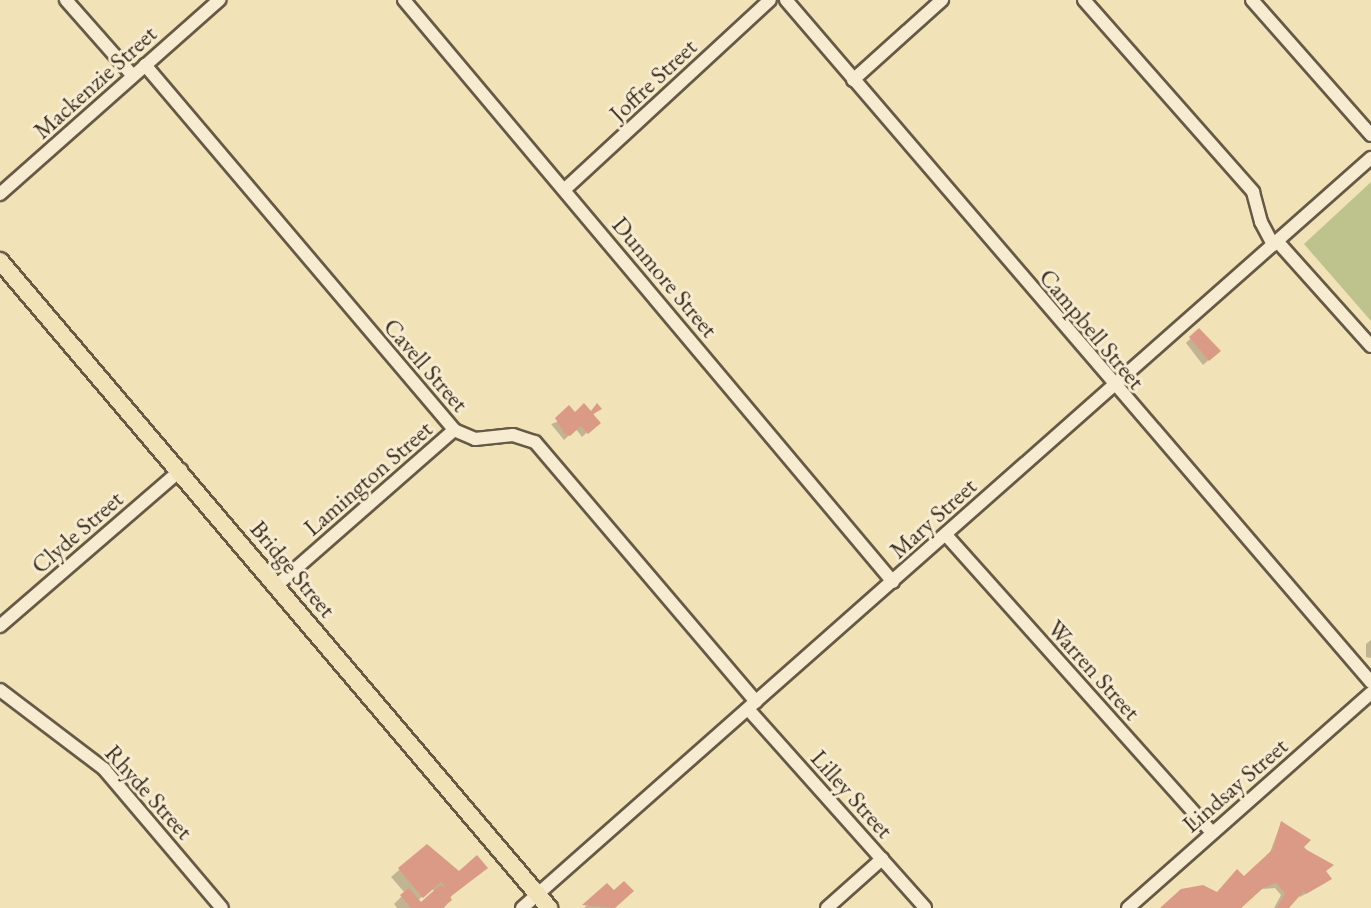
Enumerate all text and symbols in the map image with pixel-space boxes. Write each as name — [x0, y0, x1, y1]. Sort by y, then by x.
street label: Mackenzie Street — [28, 19, 162, 145]
street label: Joffre Street — [603, 32, 703, 128]
street label: Dunmore Street — [606, 211, 724, 343]
street label: Campbell Street — [1033, 263, 1151, 395]
street label: Cavell Street — [378, 312, 474, 418]
street label: Lamington Street — [298, 414, 438, 542]
street label: Mary Street — [884, 472, 982, 564]
street label: Clyde Street — [25, 484, 129, 580]
street label: Bridge Street — [244, 515, 342, 623]
street label: Warren Street — [1042, 614, 1146, 726]
street label: Lindsay Street — [1177, 732, 1293, 838]
street label: Rhyde Street — [99, 739, 199, 845]
street label: Lilley Street — [805, 744, 899, 844]

